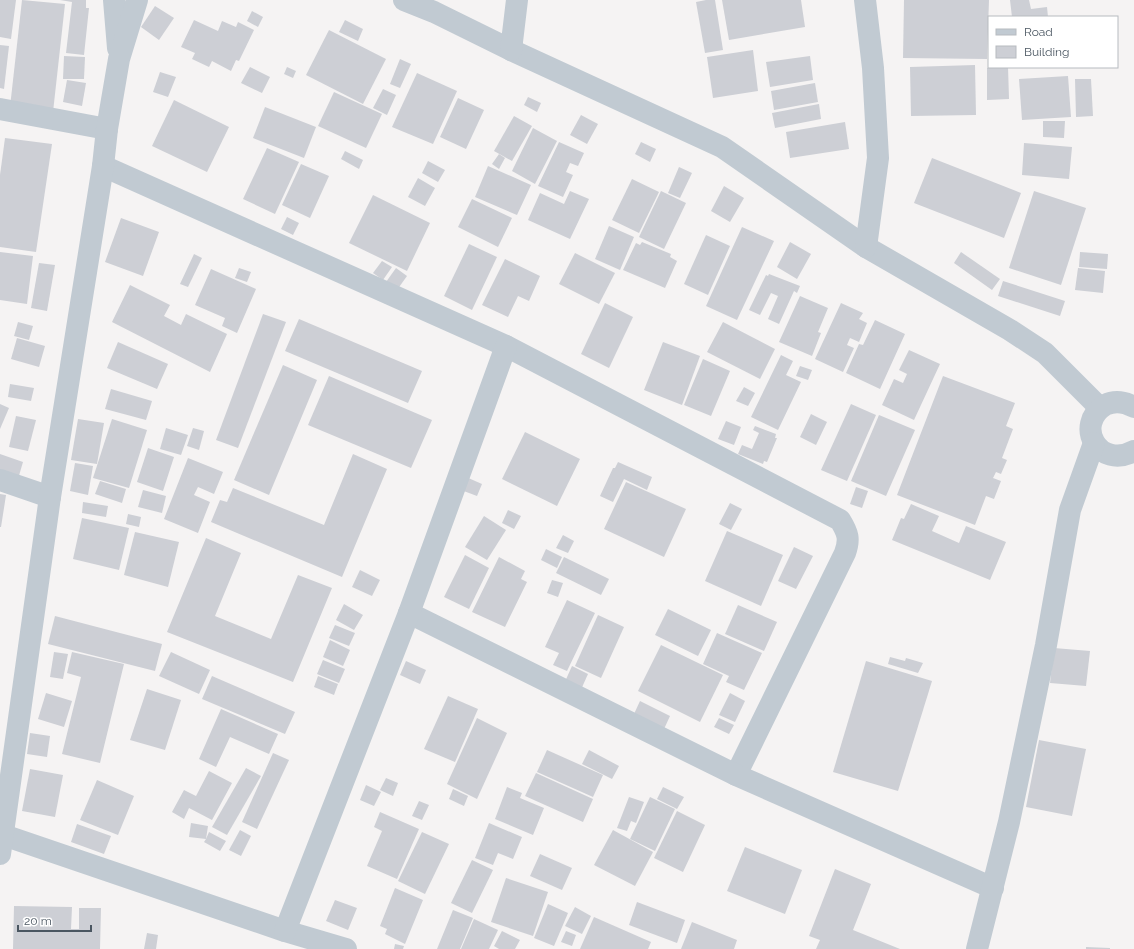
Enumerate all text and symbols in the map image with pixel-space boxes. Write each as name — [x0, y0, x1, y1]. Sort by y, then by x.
legend — [988, 16, 1118, 68]
text: Road — [1024, 25, 1053, 39]
text: Building — [1024, 45, 1070, 59]
scale bar — [18, 907, 91, 933]
text: 20 m — [24, 914, 52, 928]

